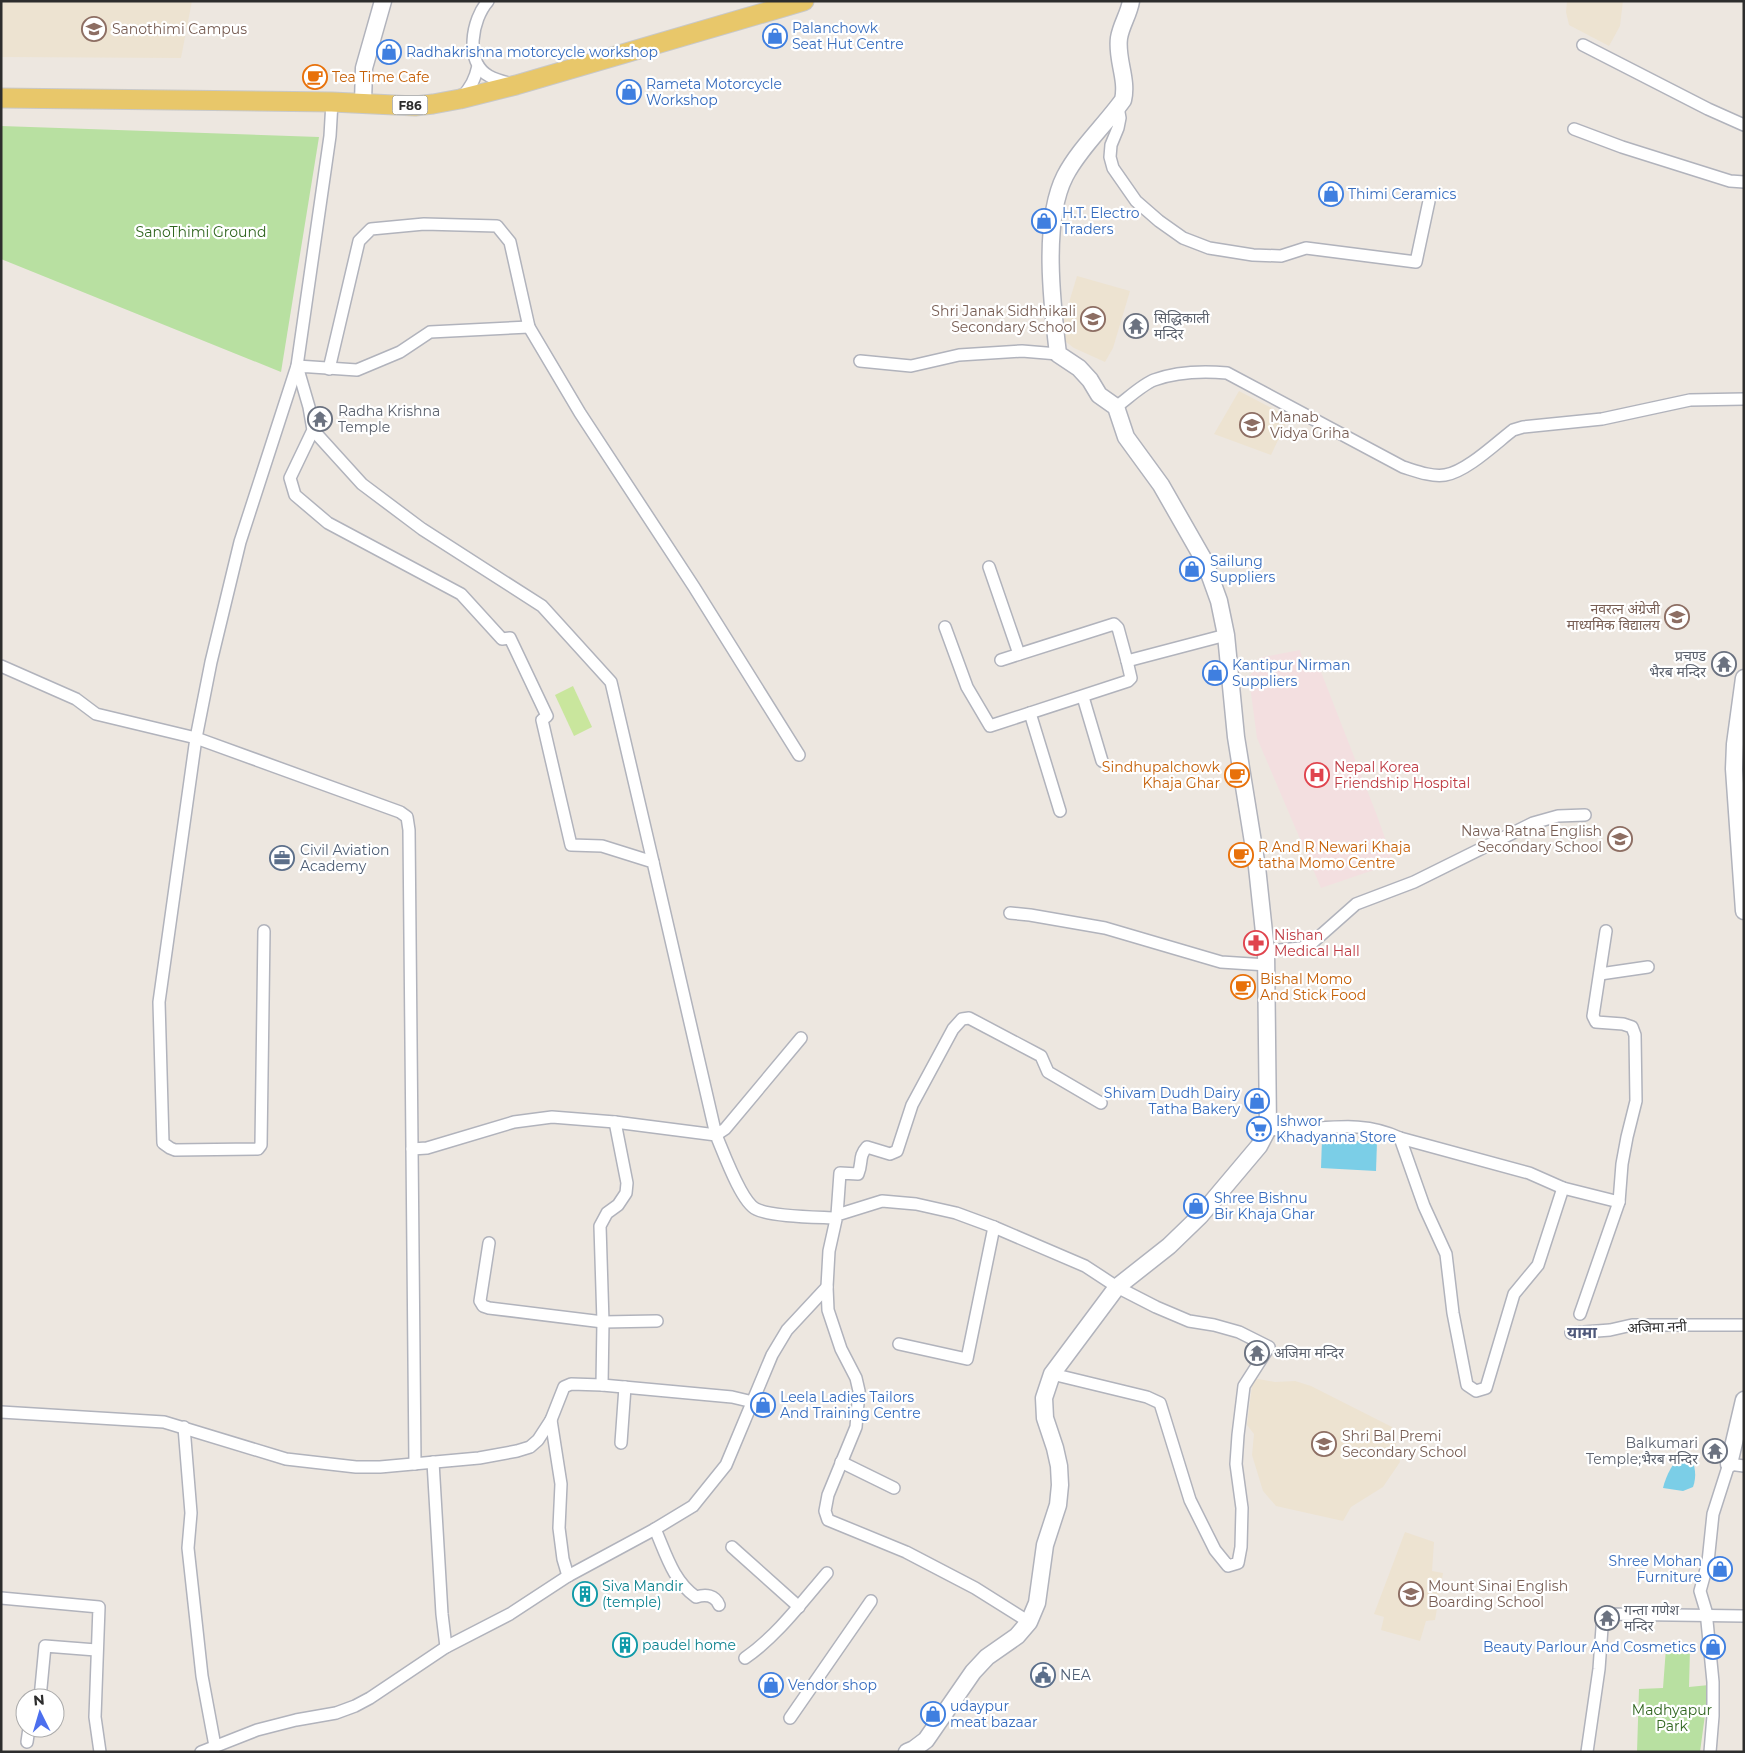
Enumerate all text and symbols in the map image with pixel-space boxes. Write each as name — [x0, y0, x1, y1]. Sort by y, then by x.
school or university icon: Sanothimi Campus — [81, 16, 107, 42]
place label: Palanchowk Seat Hut Centre — [792, 19, 904, 53]
place label: Sanothimi Campus — [112, 20, 247, 38]
shop icon: Palanchowk Seat Hut Centre — [762, 23, 788, 49]
shop icon: Radhakrishna motorcycle workshop — [376, 39, 402, 65]
place label: Radhakrishna motorcycle workshop — [406, 43, 658, 61]
cafe icon: Tea Time Cafe — [302, 64, 328, 90]
place label: Tea Time Cafe — [332, 68, 429, 86]
place label: Rameta Motorcycle Workshop — [646, 75, 782, 109]
shop icon: Rameta Motorcycle Workshop — [616, 79, 642, 105]
road number: F86 — [392, 96, 428, 114]
shop icon: Thimi Ceramics — [1318, 181, 1344, 207]
place label: Thimi Ceramics — [1348, 185, 1456, 203]
place label: H.T. Electro Traders — [1062, 204, 1140, 238]
shop icon: H.T. Electro Traders — [1031, 208, 1057, 234]
park label: SanoThimi Ground — [136, 223, 266, 241]
place label: Shri Janak Sidhhikali Secondary School — [931, 302, 1076, 336]
school or university icon: Shri Janak Sidhhikali Secondary School — [1080, 306, 1106, 332]
place label: सिद्धिकाली मन्दिर — [1154, 309, 1210, 343]
temple icon: सिद्धिकाली मन्दिर — [1123, 313, 1149, 339]
place label: Radha Krishna Temple — [338, 402, 440, 436]
temple icon: Radha Krishna Temple — [307, 406, 333, 432]
place label: Manab Vidya Griha — [1270, 408, 1350, 442]
school or university icon: Manab Vidya Griha — [1239, 412, 1265, 438]
place label: Sailung Suppliers — [1210, 552, 1276, 586]
shop icon: Sailung Suppliers — [1179, 556, 1205, 582]
place label: नवरत्न अंग्रेजी माध्यमिक विद्यालय — [1567, 600, 1661, 634]
school or university icon: नवरत्न अंग्रेजी माध्यमिक विद्यालय — [1664, 604, 1690, 630]
place label: प्रचण्ड भैरब मन्दिर — [1649, 647, 1707, 681]
temple icon: प्रचण्ड भैरब मन्दिर — [1711, 651, 1737, 677]
place label: Kantipur Nirman Suppliers — [1232, 656, 1350, 690]
shop icon: Kantipur Nirman Suppliers — [1202, 660, 1228, 686]
place label: Sindhupalchowk Khaja Ghar — [1102, 758, 1221, 792]
place label: Nepal Korea Friendship Hospital — [1334, 758, 1470, 792]
cafe icon: Sindhupalchowk Khaja Ghar — [1224, 762, 1250, 788]
hospital icon: Nepal Korea Friendship Hospital — [1304, 762, 1330, 788]
place label: Nawa Ratna English Secondary School — [1461, 822, 1602, 856]
school or university icon: Nawa Ratna English Secondary School — [1607, 826, 1633, 852]
place label: R And R Newari Khaja tatha Momo Centre — [1258, 838, 1411, 872]
place label: Civil Aviation Academy — [300, 841, 389, 875]
cafe icon: R And R Newari Khaja tatha Momo Centre — [1228, 842, 1254, 868]
office icon: Civil Aviation Academy — [269, 845, 295, 871]
place label: Nishan Medical Hall — [1274, 926, 1360, 960]
pharmacy icon: Nishan Medical Hall — [1243, 930, 1269, 956]
place label: Bishal Momo And Stick Food — [1260, 970, 1366, 1004]
cafe icon: Bishal Momo And Stick Food — [1230, 974, 1256, 1000]
place label: Shivam Dudh Dairy Tatha Bakery — [1104, 1084, 1240, 1118]
shop icon: Shivam Dudh Dairy Tatha Bakery — [1244, 1088, 1270, 1114]
place label: Ishwor Khadyanna Store — [1276, 1112, 1396, 1146]
supermarket icon: Ishwor Khadyanna Store — [1246, 1116, 1272, 1142]
place label: Shree Bishnu Bir Khaja Ghar — [1214, 1189, 1316, 1223]
shop icon: Shree Bishnu Bir Khaja Ghar — [1183, 1193, 1209, 1219]
street label: अजिमा ननी — [1627, 1317, 1687, 1337]
district label: यामा — [1567, 1323, 1597, 1342]
temple icon: अजिमा मन्दिर — [1244, 1340, 1270, 1366]
place label: अजिमा मन्दिर — [1274, 1344, 1344, 1362]
place label: Leela Ladies Tailors And Training Centre — [780, 1388, 921, 1422]
shop icon: Leela Ladies Tailors And Training Centre — [750, 1392, 776, 1418]
place label: Shri Bal Premi Secondary School — [1342, 1427, 1467, 1461]
school or university icon: Shri Bal Premi Secondary School — [1311, 1431, 1337, 1457]
place label: Balkumari Temple;भैरब मन्दिर — [1586, 1434, 1698, 1468]
temple icon: Balkumari Temple;भैरब मन्दिर — [1702, 1438, 1728, 1464]
place label: Shree Mohan Furniture — [1609, 1552, 1702, 1586]
shop icon: Shree Mohan Furniture — [1707, 1556, 1733, 1582]
place label: Siva Mandir (temple) — [602, 1577, 684, 1611]
place label: Mount Sinai English Boarding School — [1428, 1577, 1568, 1611]
building icon: Siva Mandir (temple) — [572, 1581, 598, 1607]
school or university icon: Mount Sinai English Boarding School — [1398, 1581, 1424, 1607]
place label: गन्ता गणेश मन्दिर — [1624, 1601, 1679, 1635]
temple icon: गन्ता गणेश मन्दिर — [1594, 1605, 1620, 1631]
building icon: paudel home — [612, 1632, 638, 1658]
shop icon: Beauty Parlour And Cosmetics — [1700, 1634, 1726, 1660]
place label: paudel home — [642, 1636, 736, 1654]
place label: Beauty Parlour And Cosmetics — [1483, 1638, 1696, 1656]
public building icon: NEA — [1030, 1662, 1056, 1688]
place label: NEA — [1060, 1666, 1092, 1684]
shop icon: Vendor shop — [758, 1672, 784, 1698]
place label: Vendor shop — [788, 1676, 877, 1694]
north arrow — [15, 1688, 65, 1738]
text: N — [32, 1691, 45, 1710]
place label: udaypur meat bazaar — [950, 1697, 1038, 1731]
shop icon: udaypur meat bazaar — [920, 1701, 946, 1727]
park label: Madhyapur Park — [1632, 1701, 1713, 1735]

